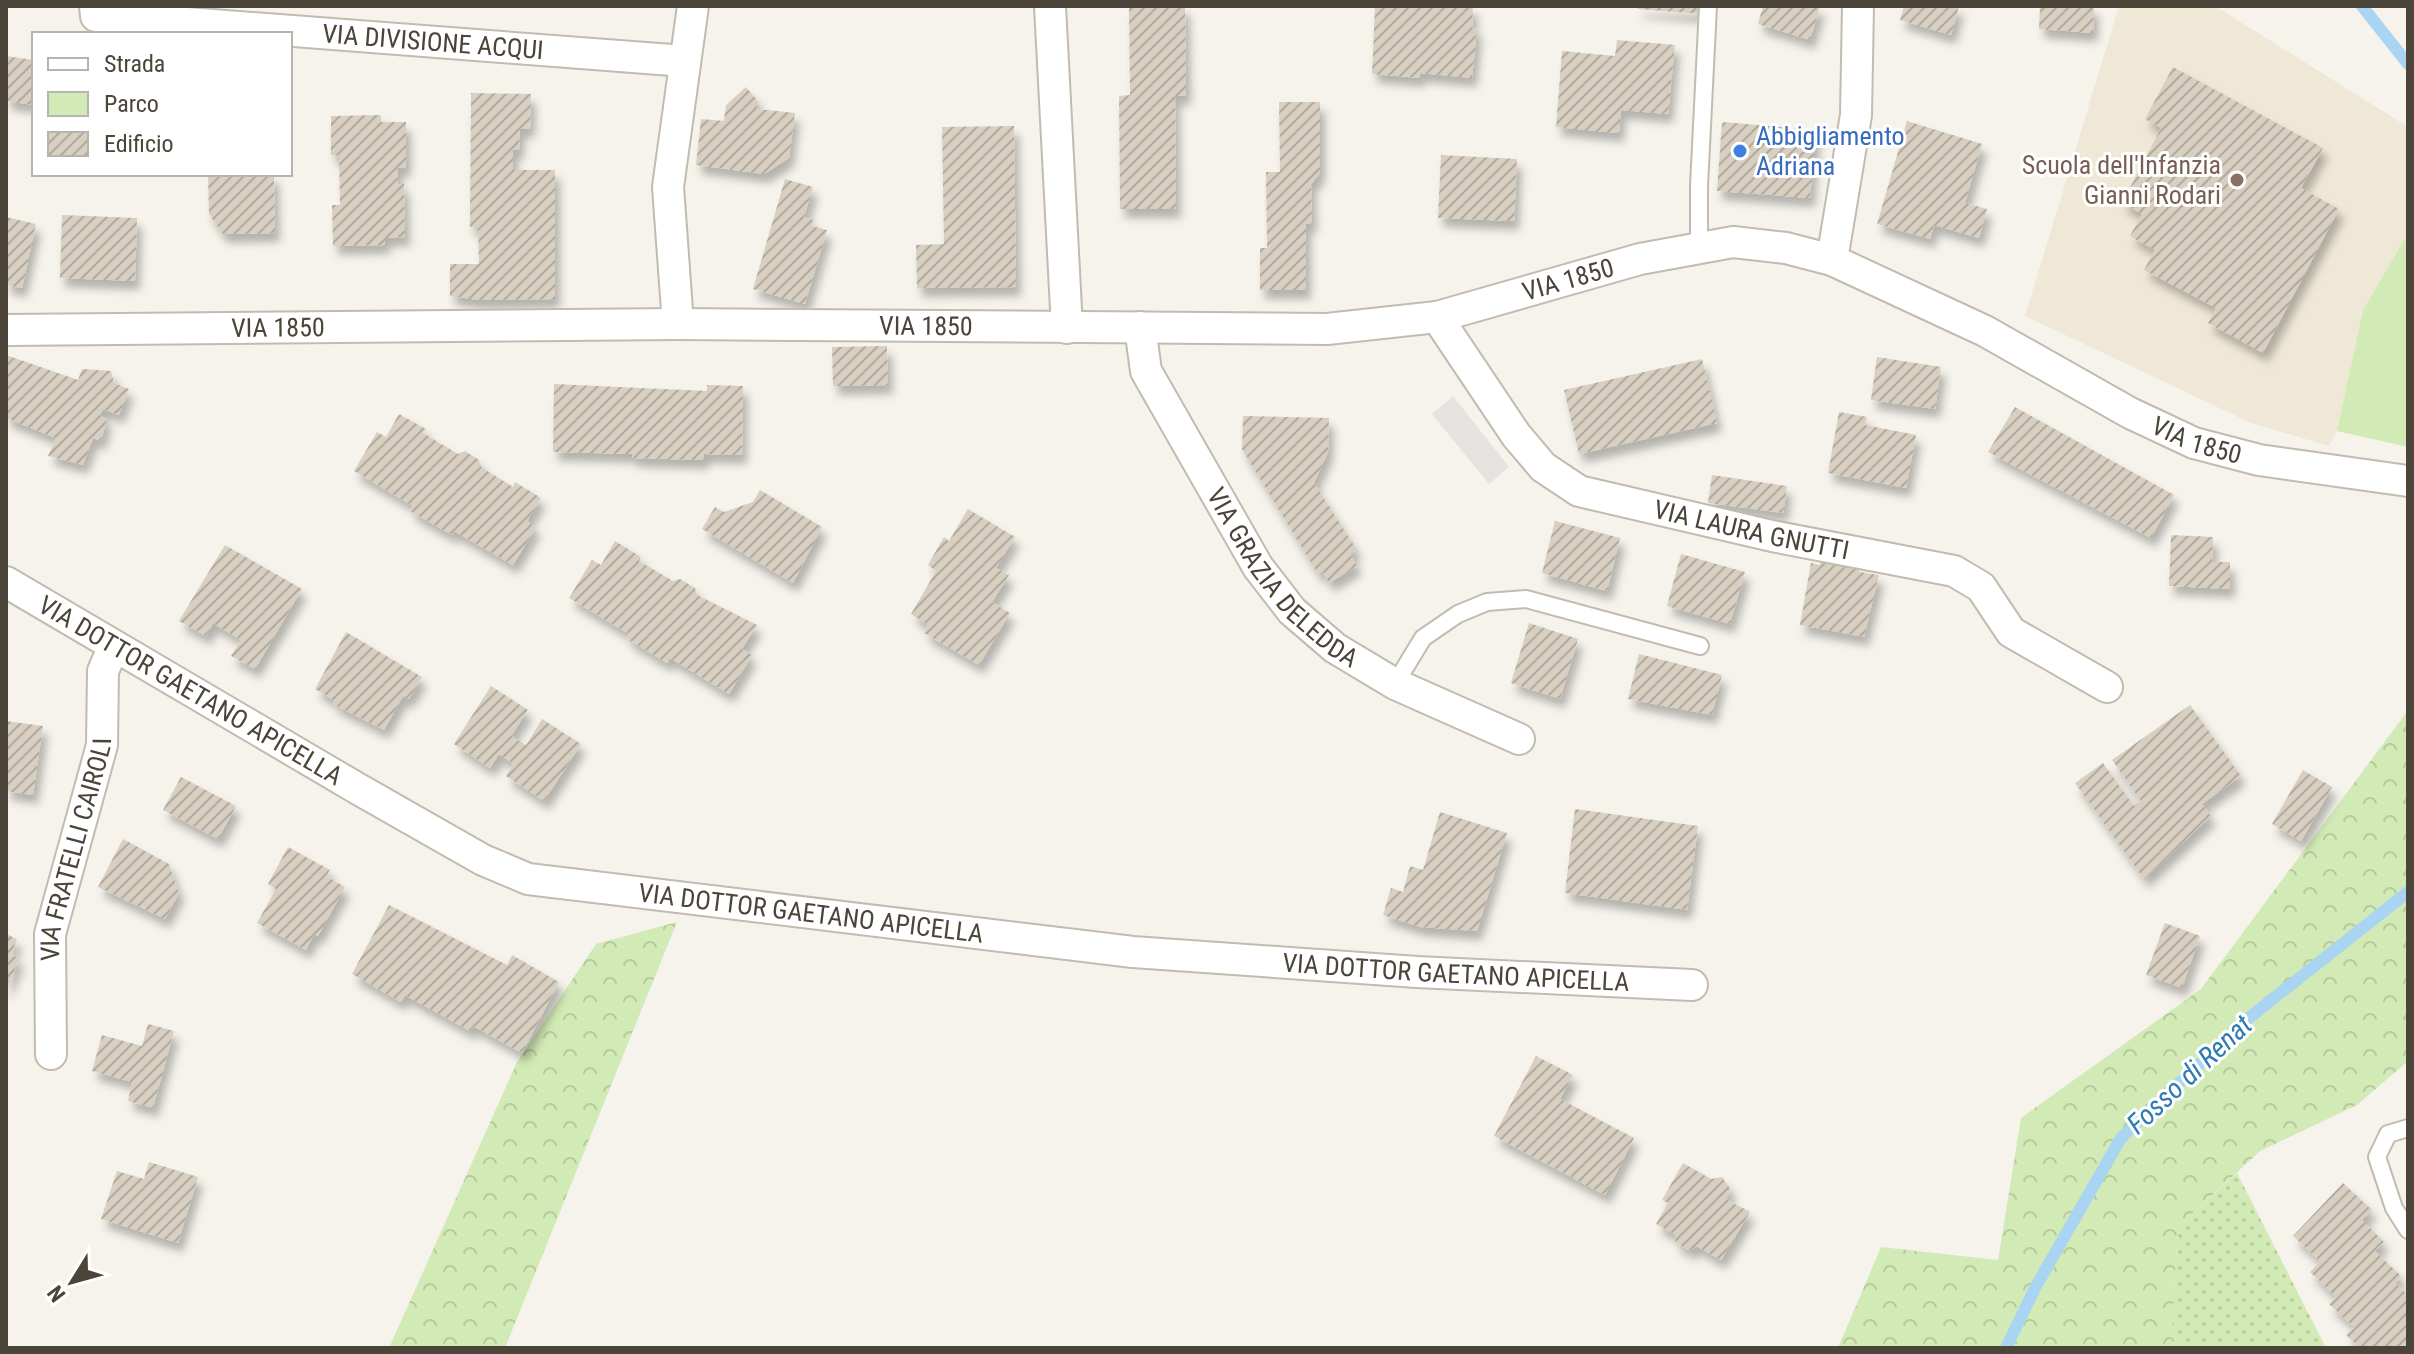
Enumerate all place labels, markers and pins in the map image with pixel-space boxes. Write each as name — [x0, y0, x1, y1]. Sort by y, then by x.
place label: Abbigliamento Adriana — [1756, 121, 1905, 181]
marker: Abbigliamento Adriana — [1731, 142, 1749, 160]
place label: Scuola dell'Infanzia Gianni Rodari — [2022, 150, 2221, 210]
marker: Scuola dell'Infanzia Gianni Rodari — [2228, 171, 2246, 189]

